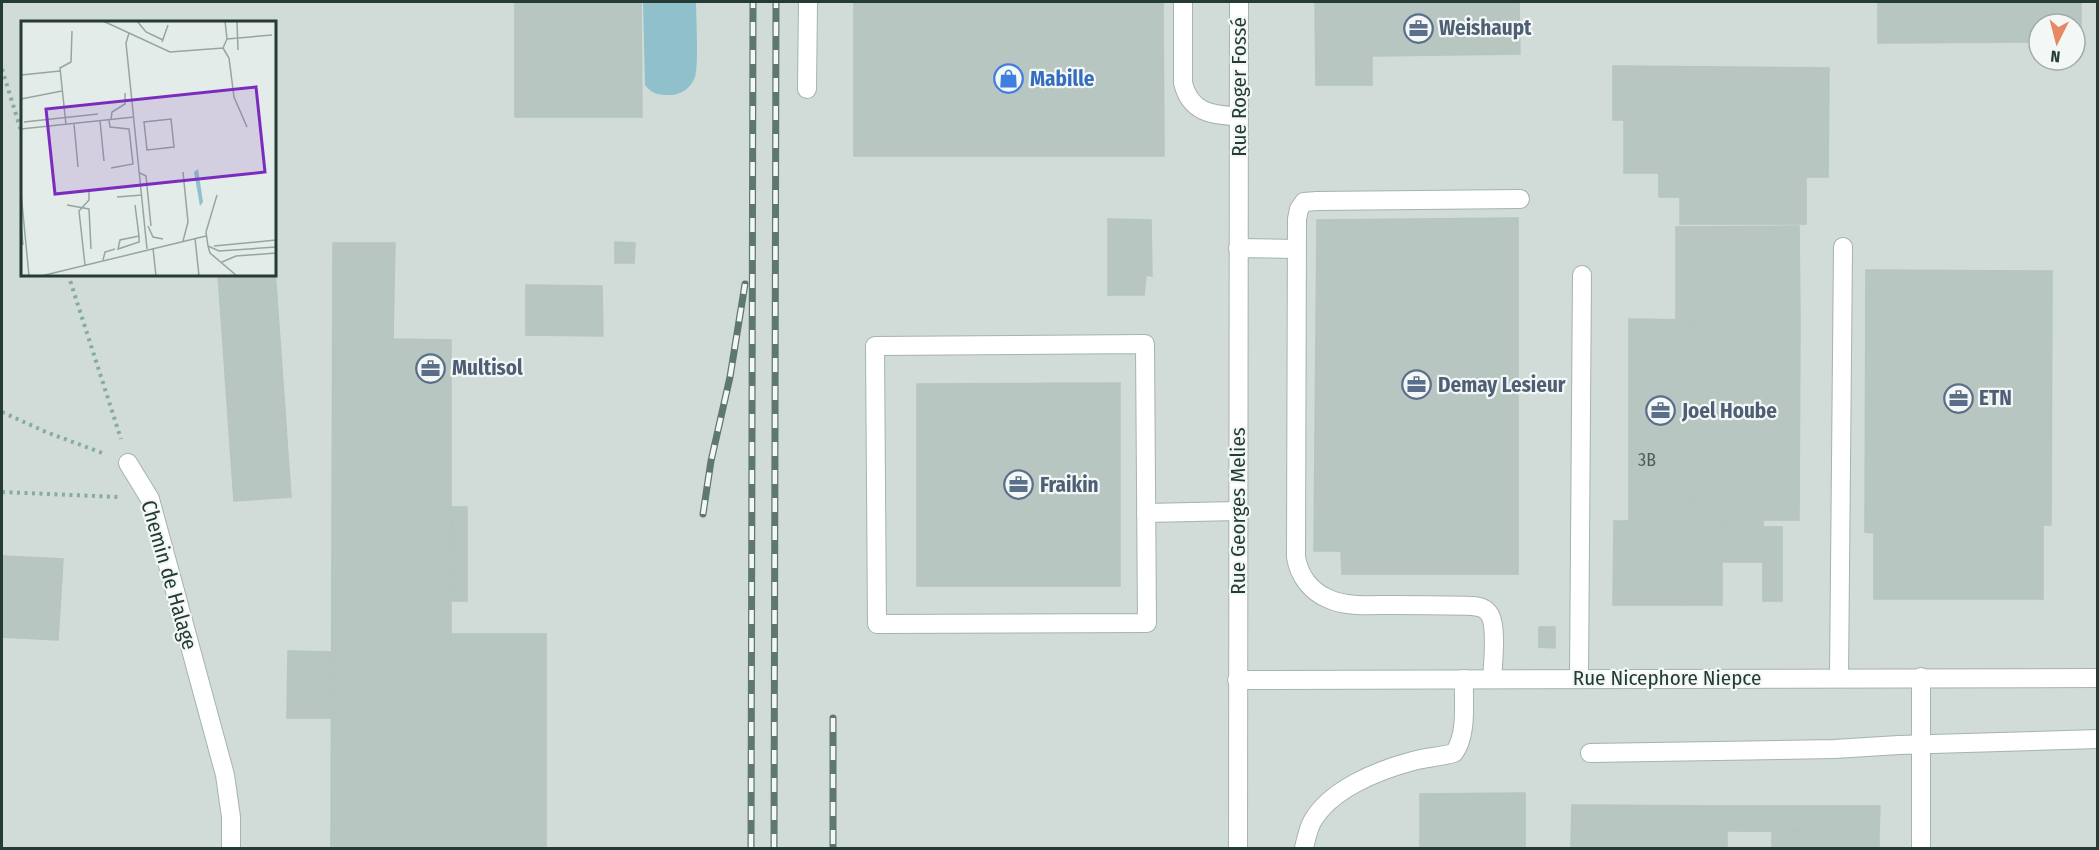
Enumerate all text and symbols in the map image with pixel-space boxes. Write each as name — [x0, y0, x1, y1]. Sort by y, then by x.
office icon: Weishaupt — [1402, 12, 1434, 44]
north arrow — [2027, 12, 2087, 72]
place label: Weishaupt — [1439, 15, 1532, 41]
street label: Rue Roger Fossé — [1226, 17, 1252, 157]
inset map — [21, 21, 276, 276]
text: N — [2050, 46, 2061, 66]
shop icon: Mabille — [993, 63, 1025, 95]
place label: Mabille — [1030, 66, 1095, 92]
office icon: Multisol — [415, 352, 447, 384]
place label: Multisol — [452, 355, 523, 381]
office icon: Demay Lesieur — [1401, 369, 1433, 401]
place label: Demay Lesieur — [1438, 372, 1566, 398]
office icon: ETN — [1942, 382, 1974, 414]
place label: ETN — [1979, 385, 2012, 411]
office icon: Joel Hoube — [1645, 395, 1677, 427]
place label: Joel Hoube — [1681, 398, 1777, 424]
street label: Rue Georges Melies — [1225, 427, 1251, 595]
house number: 3B — [1638, 449, 1656, 471]
office icon: Fraikin — [1003, 469, 1035, 501]
place label: Fraikin — [1040, 472, 1099, 498]
street label: Chemin de Halage — [135, 497, 203, 653]
street label: Rue Nicephore Niepce — [1573, 665, 1761, 691]

